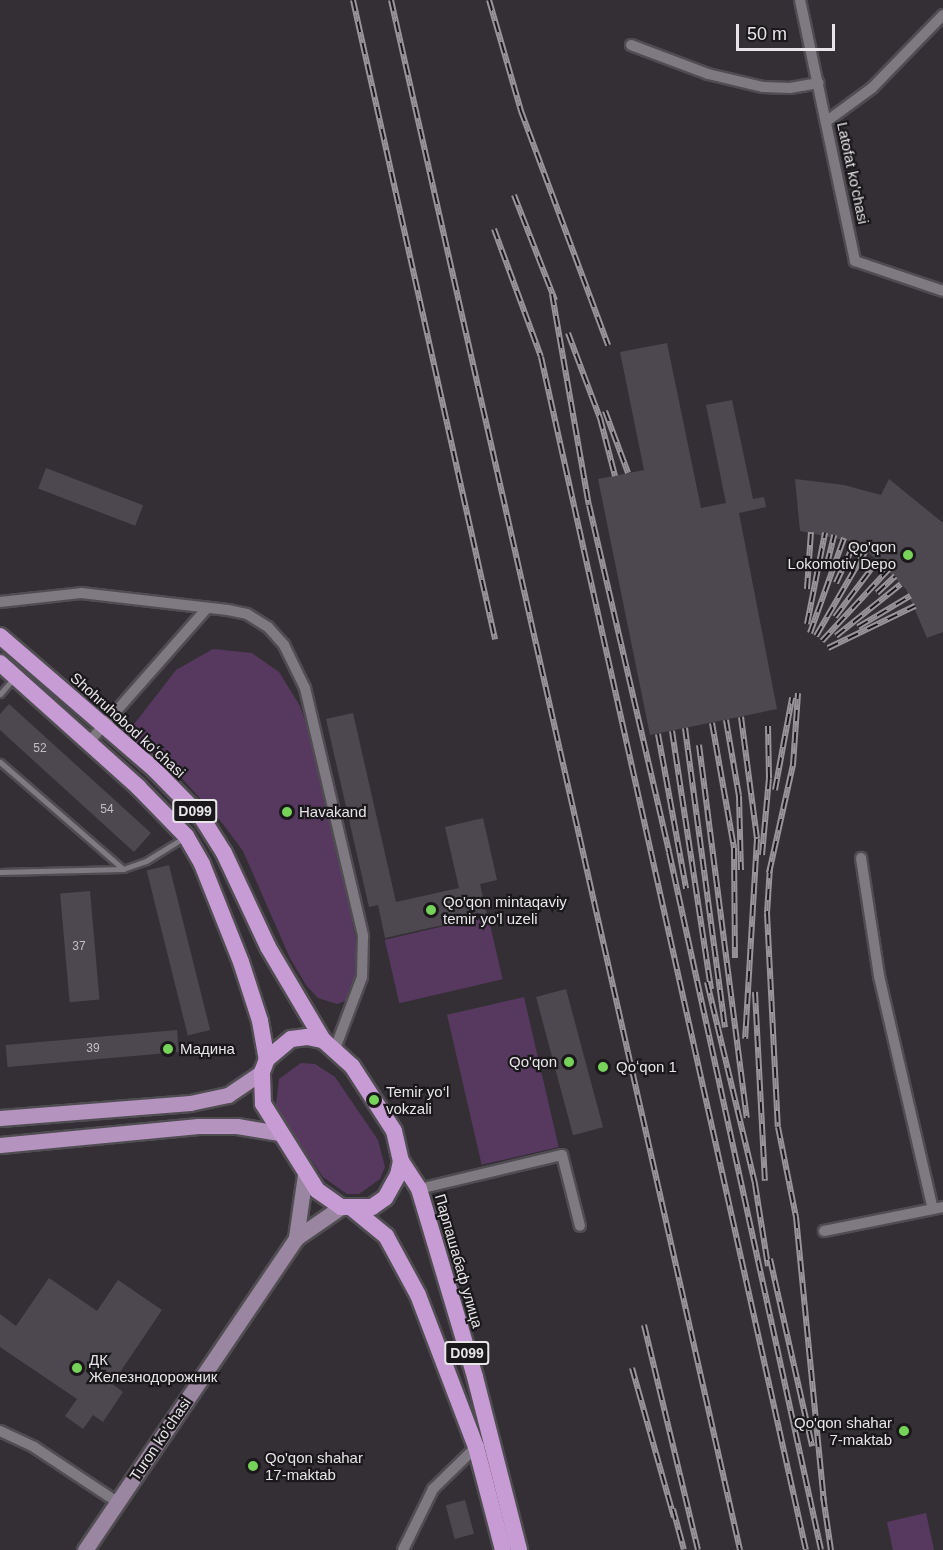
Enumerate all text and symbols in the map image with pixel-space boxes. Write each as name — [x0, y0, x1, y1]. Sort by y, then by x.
scale bar — [739, 12, 838, 50]
text: 50 m — [747, 24, 787, 44]
street label: Latofat ko'chasi — [833, 120, 873, 226]
place label: Qo'qon Lokomotiv Depo — [788, 537, 896, 572]
marker: Qo'qon Lokomotiv Depo — [901, 548, 915, 562]
street label: Shohruhobod koʻchasi — [67, 669, 189, 781]
house number: 52 — [33, 742, 47, 756]
road number: D099 — [171, 800, 219, 822]
house number: 54 — [100, 803, 114, 817]
place label: Havakand — [299, 803, 367, 821]
marker: Havakand — [280, 805, 294, 819]
place label: Qo'qon mintaqaviy temir yo'l uzeli — [443, 892, 567, 927]
marker: Qo'qon mintaqaviy temir yo'l uzeli — [424, 903, 438, 917]
house number: 37 — [72, 940, 86, 954]
place label: Мадина — [180, 1040, 235, 1058]
house number: 39 — [86, 1042, 100, 1056]
marker: Мадина — [161, 1042, 175, 1056]
place label: Qo'qon — [509, 1053, 557, 1071]
marker: Qo'qon — [562, 1055, 576, 1069]
marker: Qoʻqon 1 — [594, 1058, 612, 1076]
place label: Qoʻqon 1 — [616, 1058, 677, 1076]
place label: Temir yo‘l vokzali — [386, 1082, 449, 1117]
marker: Temir yo‘l vokzali — [367, 1093, 381, 1107]
street label: Парпашабаф улица — [431, 1192, 487, 1330]
road number: D099 — [443, 1342, 491, 1364]
place label: ДК Железнодорожник — [89, 1350, 217, 1385]
marker: ДК Железнодорожник — [70, 1361, 84, 1375]
street label: Turon ko'chasi — [126, 1394, 194, 1484]
place label: Qo'qon shahar 7-maktab — [794, 1413, 892, 1448]
marker: Qo'qon shahar 7-maktab — [897, 1424, 911, 1438]
place label: Qo'qon shahar 17-maktab — [265, 1448, 363, 1483]
marker: Qo'qon shahar 17-maktab — [246, 1459, 260, 1473]

